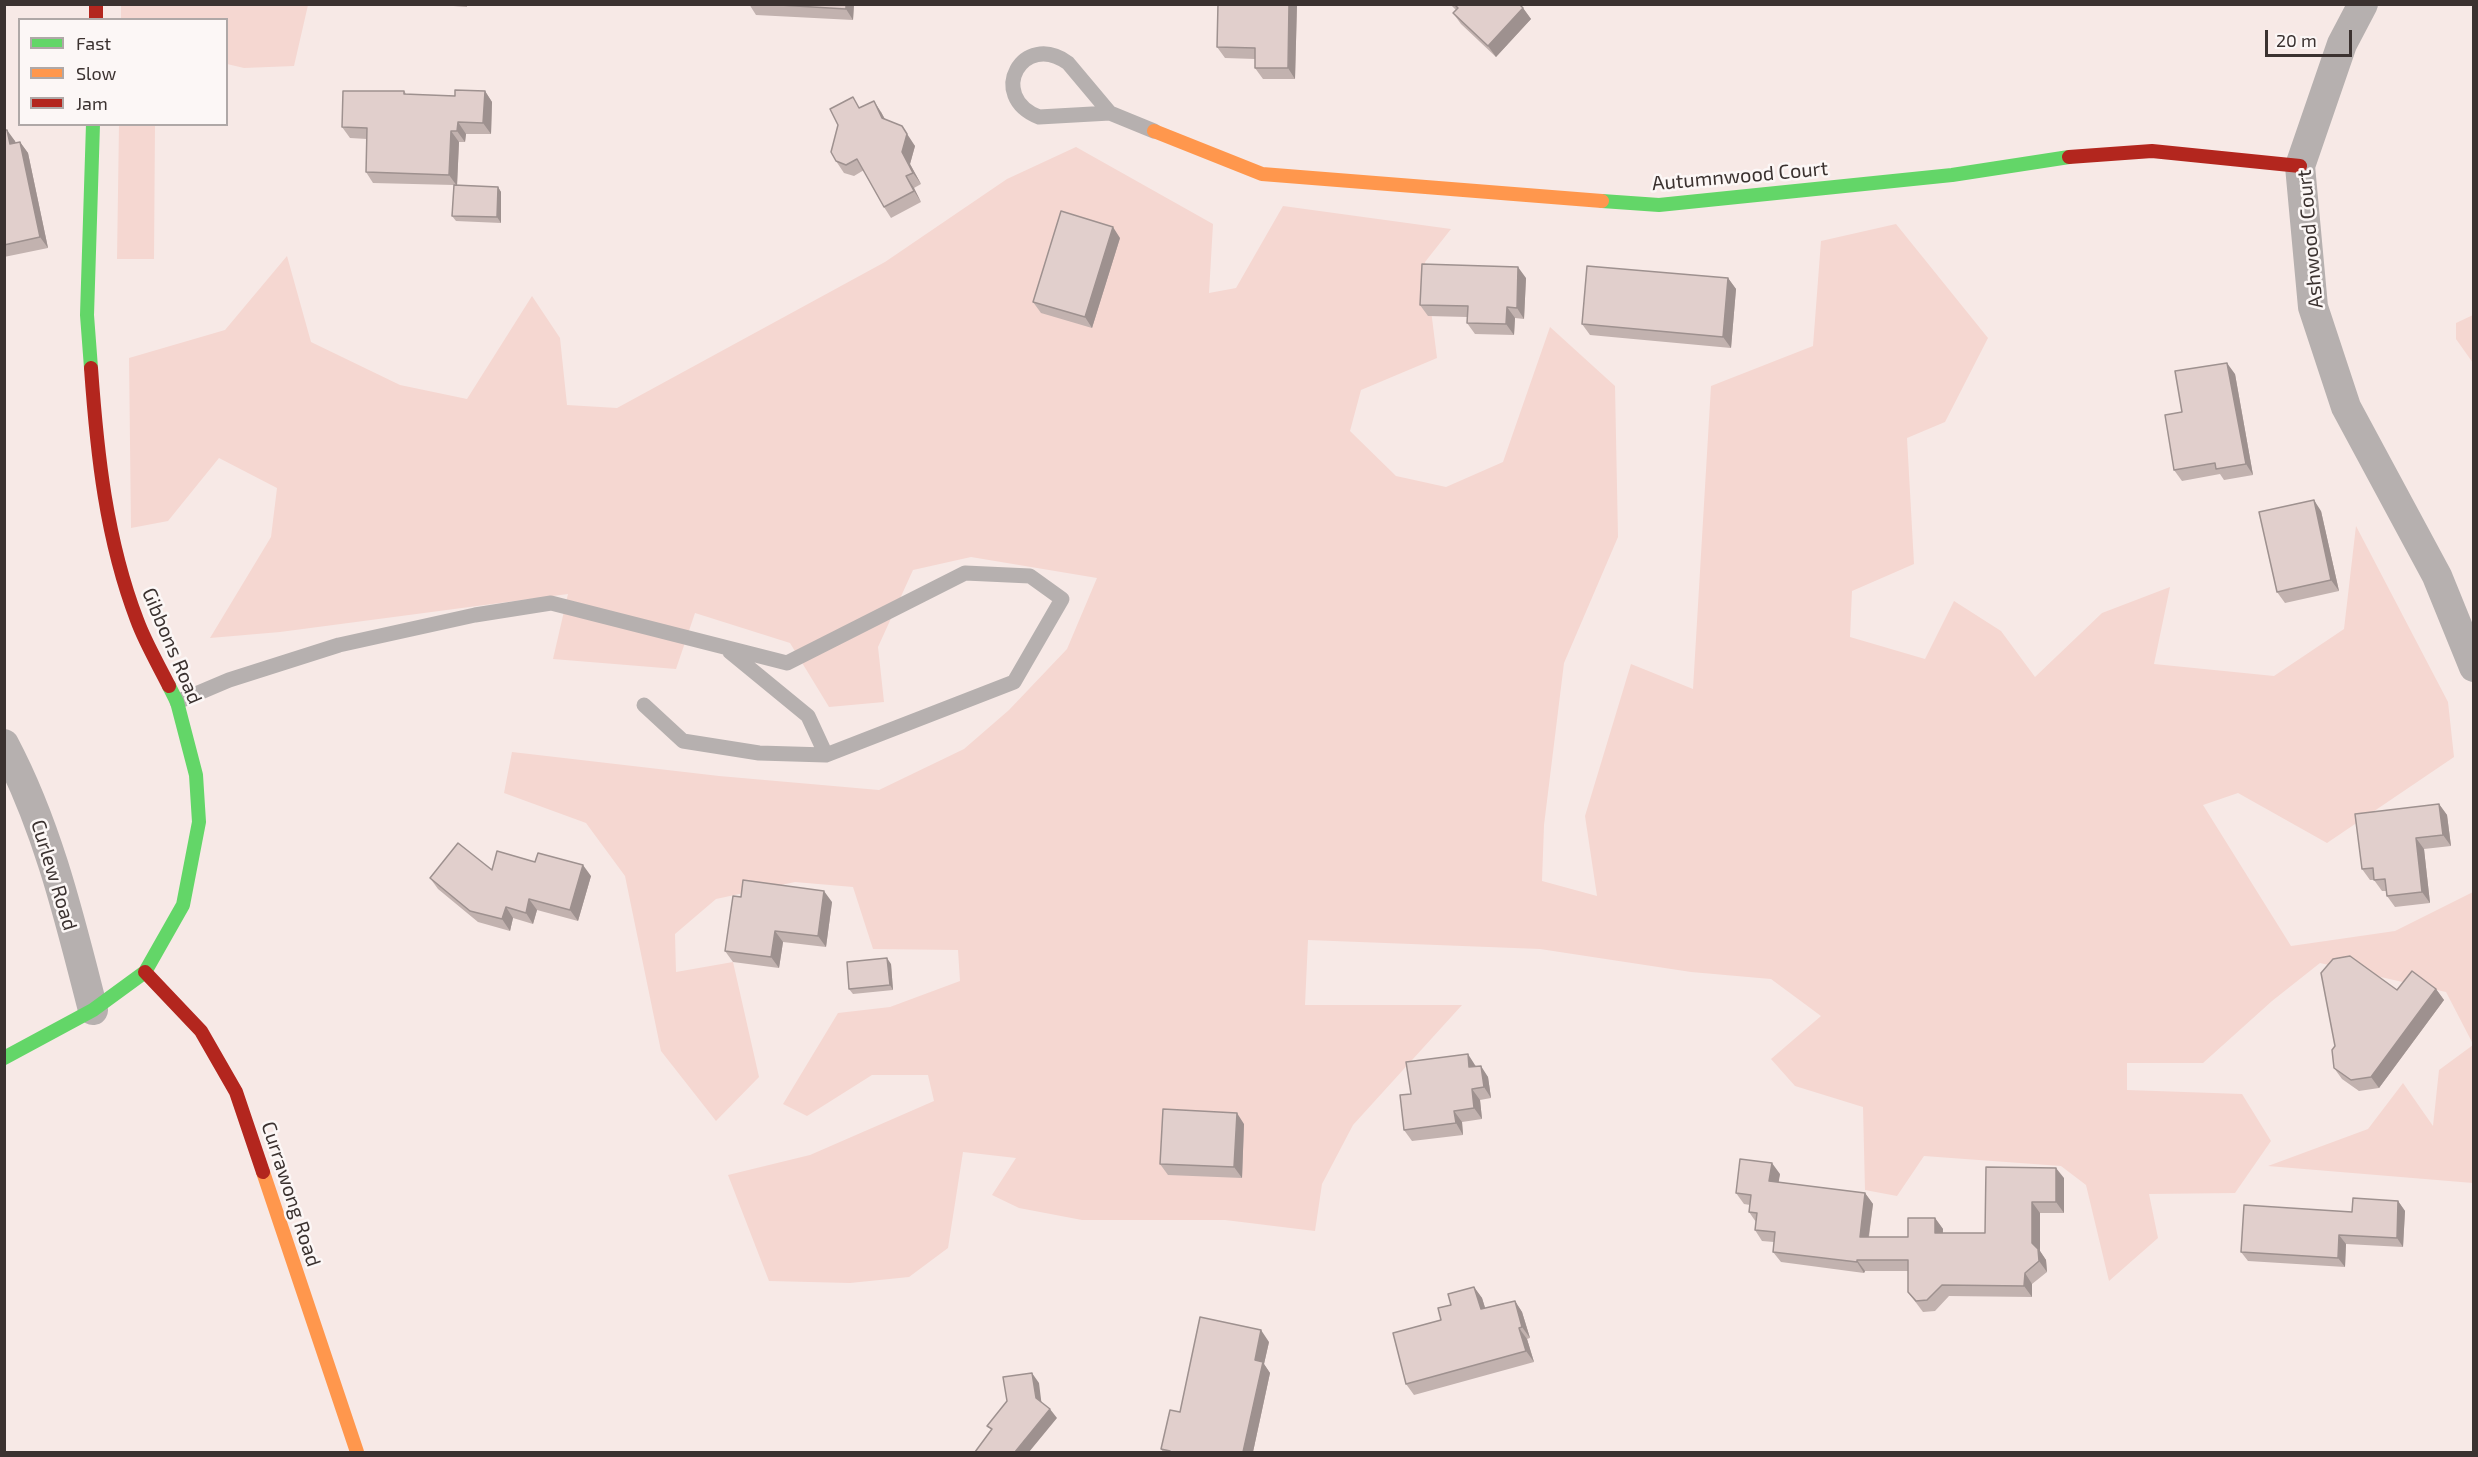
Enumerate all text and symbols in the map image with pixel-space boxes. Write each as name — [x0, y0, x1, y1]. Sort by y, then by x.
legend — [18, 18, 228, 126]
scale bar — [2268, 18, 2355, 56]
text: 20 m — [2276, 29, 2317, 51]
text: Fast — [76, 32, 111, 54]
text: Slow — [76, 62, 116, 84]
text: Jam — [76, 92, 108, 114]
street label: Autumnwood Court — [1651, 156, 1829, 196]
street label: Ashwood Court — [2292, 169, 2328, 309]
street label: Gibbons Road — [137, 584, 207, 708]
street label: Curlew Road — [26, 817, 82, 933]
street label: Currawong Road — [256, 1119, 326, 1269]

